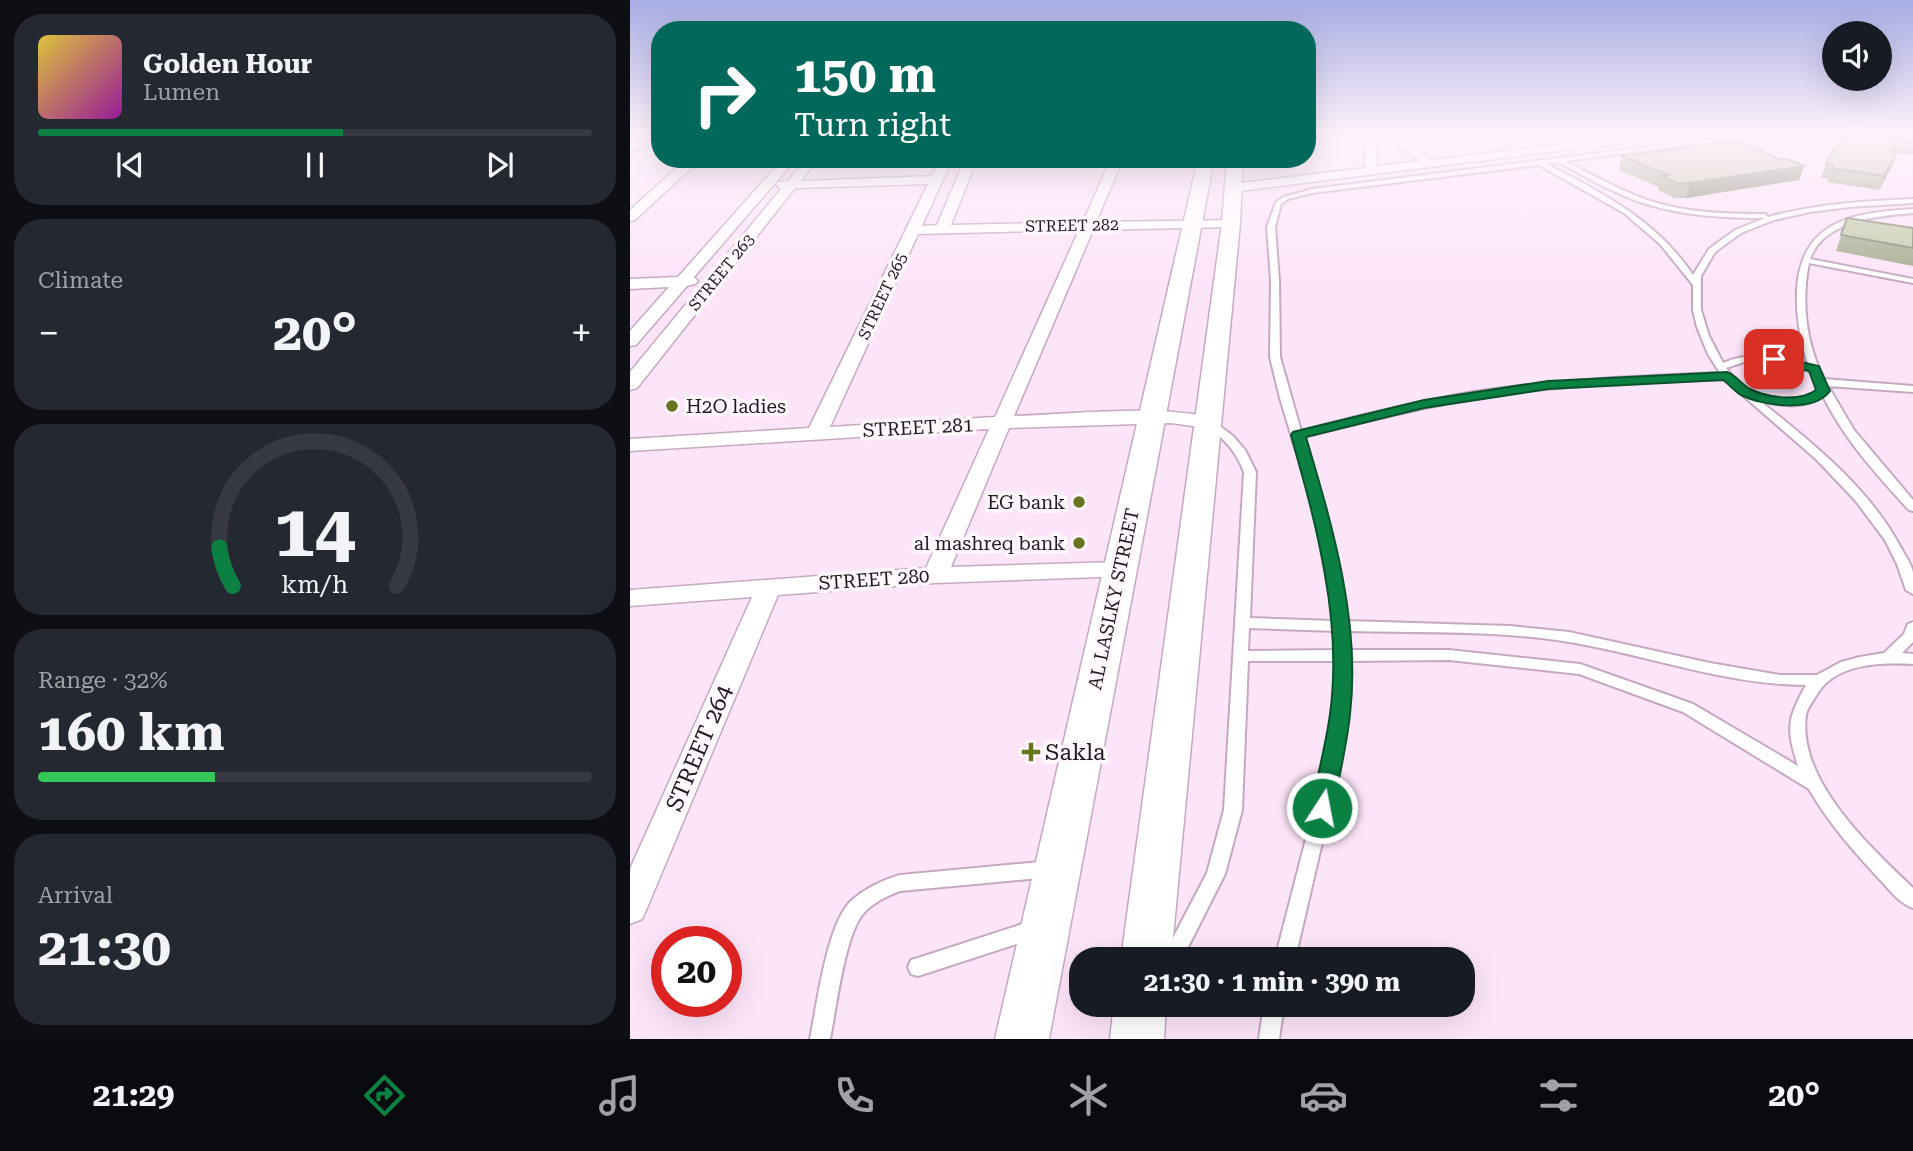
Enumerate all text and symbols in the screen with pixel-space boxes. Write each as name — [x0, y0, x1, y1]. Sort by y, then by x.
map controls — [1822, 21, 1892, 91]
button: sound — [1822, 21, 1892, 91]
text: 150 m — [794, 47, 936, 104]
text: Golden Hour — [143, 49, 312, 79]
icon: right — [679, 49, 770, 140]
text: Lumen — [143, 79, 220, 106]
text: Turn right — [794, 106, 951, 144]
icon: previous — [111, 146, 149, 184]
icon: pause — [296, 146, 334, 184]
icon: next — [481, 146, 519, 184]
street label: STREET 282 — [1025, 215, 1119, 236]
street label: STREET 263 — [685, 230, 758, 315]
street label: STREET 265 — [854, 250, 911, 343]
text: Climate — [38, 267, 123, 294]
text: 20° — [273, 302, 357, 363]
text: − — [38, 311, 59, 355]
text: + — [571, 311, 592, 355]
pin — [1744, 329, 1804, 389]
icon: arrive — [1755, 340, 1793, 378]
place label: H2O ladies — [686, 395, 786, 418]
marker: H2O ladies — [664, 398, 680, 414]
street label: STREET 281 — [862, 413, 974, 442]
text: 14 — [274, 489, 356, 574]
place label: EG bank — [987, 491, 1065, 514]
marker: EG bank — [1071, 494, 1087, 510]
street label: AL LASLKY STREET — [1083, 506, 1144, 692]
place label: al mashreq bank — [914, 532, 1065, 555]
marker: al mashreq bank — [1071, 535, 1087, 551]
street label: STREET 280 — [818, 564, 930, 595]
text: km/h — [282, 569, 348, 598]
text: Range · 32% — [38, 667, 167, 694]
street label: STREET 264 — [661, 681, 738, 815]
text: 160 km — [38, 702, 225, 763]
place label: Sakla — [1045, 739, 1106, 766]
marker: Sakla — [1023, 744, 1039, 760]
position arrow — [1285, 771, 1359, 845]
text: Arrival — [38, 882, 113, 909]
text: 21:30 — [38, 917, 171, 978]
speed limit sign: 20 — [651, 926, 742, 1017]
text: 21:30 · 1 min · 390 m — [1144, 967, 1400, 997]
icon: directions — [360, 1071, 409, 1120]
icon: music — [595, 1071, 644, 1120]
icon: phone — [830, 1071, 879, 1120]
icon: climate — [1064, 1071, 1113, 1120]
icon: car — [1299, 1071, 1348, 1120]
icon: filters — [1534, 1071, 1583, 1120]
text: 21:29 — [93, 1076, 175, 1114]
text: 20° — [1768, 1076, 1820, 1114]

